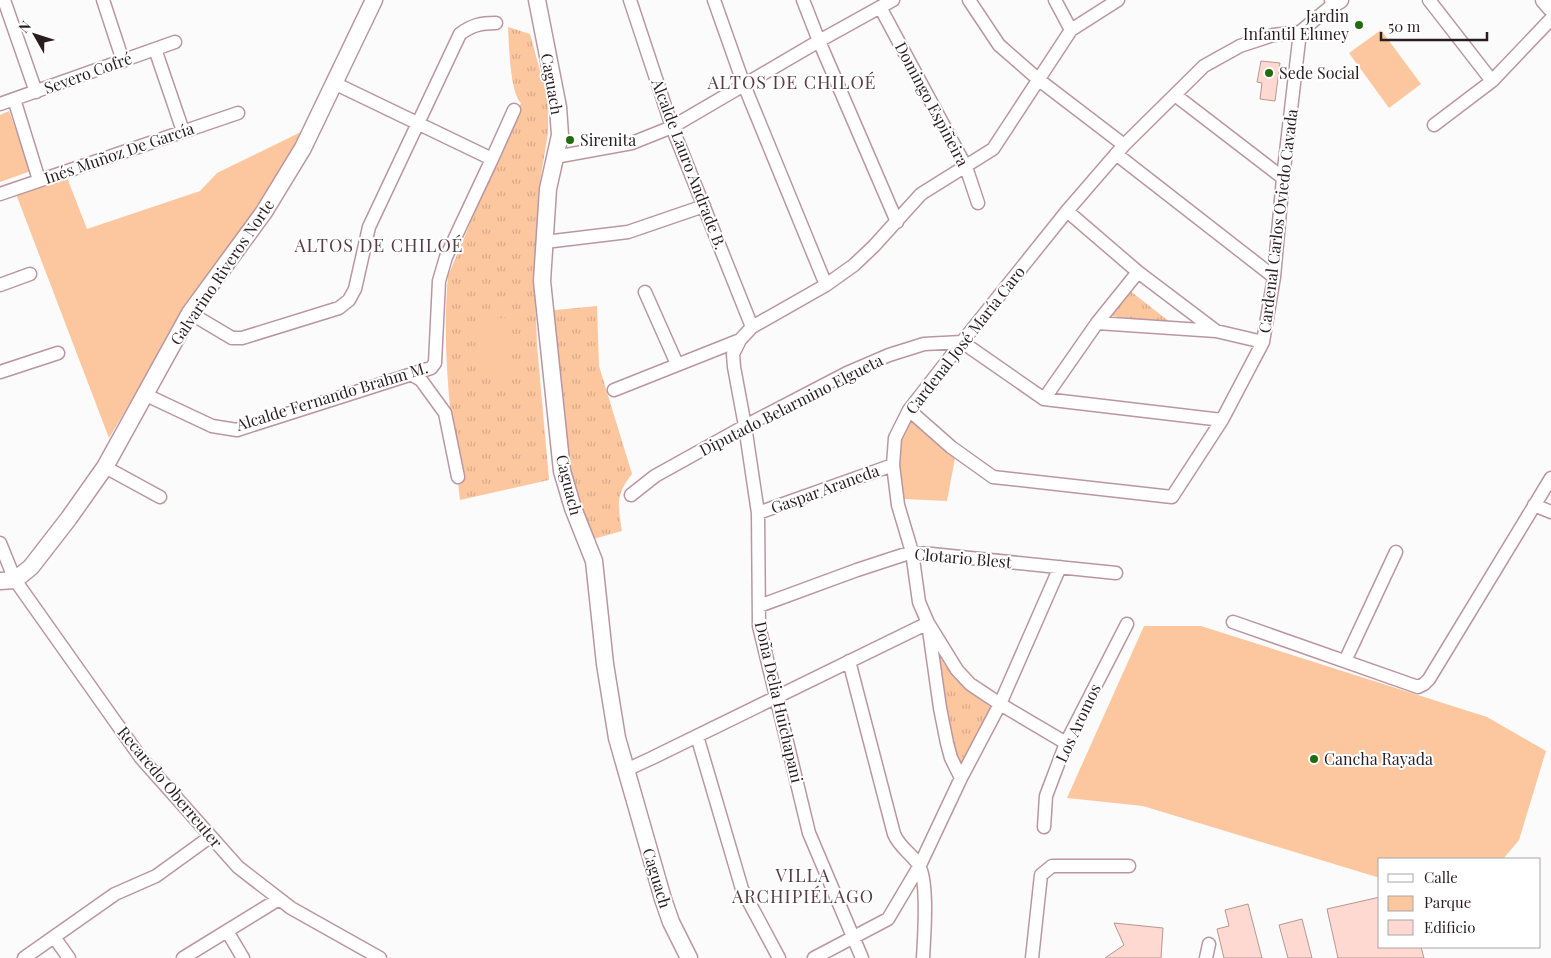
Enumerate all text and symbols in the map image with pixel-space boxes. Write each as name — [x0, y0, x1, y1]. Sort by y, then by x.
place label: Jardin Infantil Eluney — [1243, 5, 1349, 44]
north arrow — [10, 10, 60, 60]
scale bar — [1381, 10, 1487, 42]
text: 50 m — [1388, 16, 1421, 36]
text: N — [14, 17, 35, 36]
marker: Jardin Infantil Eluney — [1353, 19, 1365, 31]
street label: Domingo Espiñeira — [891, 38, 974, 170]
street label: Severo Cofré — [41, 47, 135, 98]
street label: Caguach — [537, 52, 568, 117]
place label: Sede Social — [1279, 62, 1360, 83]
marker: Sede Social — [1263, 67, 1275, 79]
district label: ALTOS DE CHILOÉ — [706, 70, 877, 94]
street label: Alcalde Lauro Andrade B. — [647, 75, 732, 252]
street label: Cardenal Carlos Oviedo Cavada — [1253, 108, 1302, 334]
street label: Inés Muñoz De García — [41, 117, 197, 188]
place label: Sirenita — [580, 129, 636, 150]
marker: Sirenita — [564, 134, 576, 146]
street label: Galvarino Riveros Norte — [165, 195, 278, 349]
district label: ALTOS DE CHILOÉ — [293, 233, 464, 257]
street label: Cardenal José María Caro — [900, 261, 1029, 418]
street label: Diputado Belarmino Elgueta — [695, 349, 886, 460]
street label: Alcalde Fernando Brahm M. — [232, 356, 430, 435]
street label: Caguach — [552, 452, 587, 518]
street label: Gaspar Araneda — [768, 459, 882, 518]
street label: Clotario Blest — [914, 543, 1013, 572]
street label: Doña Delia Huichapani — [751, 619, 808, 785]
street label: Los Aromos — [1050, 680, 1105, 766]
street label: Recaredo Oberreuter — [113, 722, 227, 852]
place label: Cancha Rayada — [1324, 748, 1433, 769]
marker: Cancha Rayada — [1308, 753, 1320, 765]
street label: Caguach — [638, 845, 677, 911]
legend — [1378, 858, 1541, 948]
district label: VILLA ARCHIPIÉLAGO — [731, 863, 874, 908]
text: Calle — [1424, 867, 1458, 887]
text: Parque — [1424, 892, 1471, 912]
text: Edificio — [1424, 917, 1475, 937]

